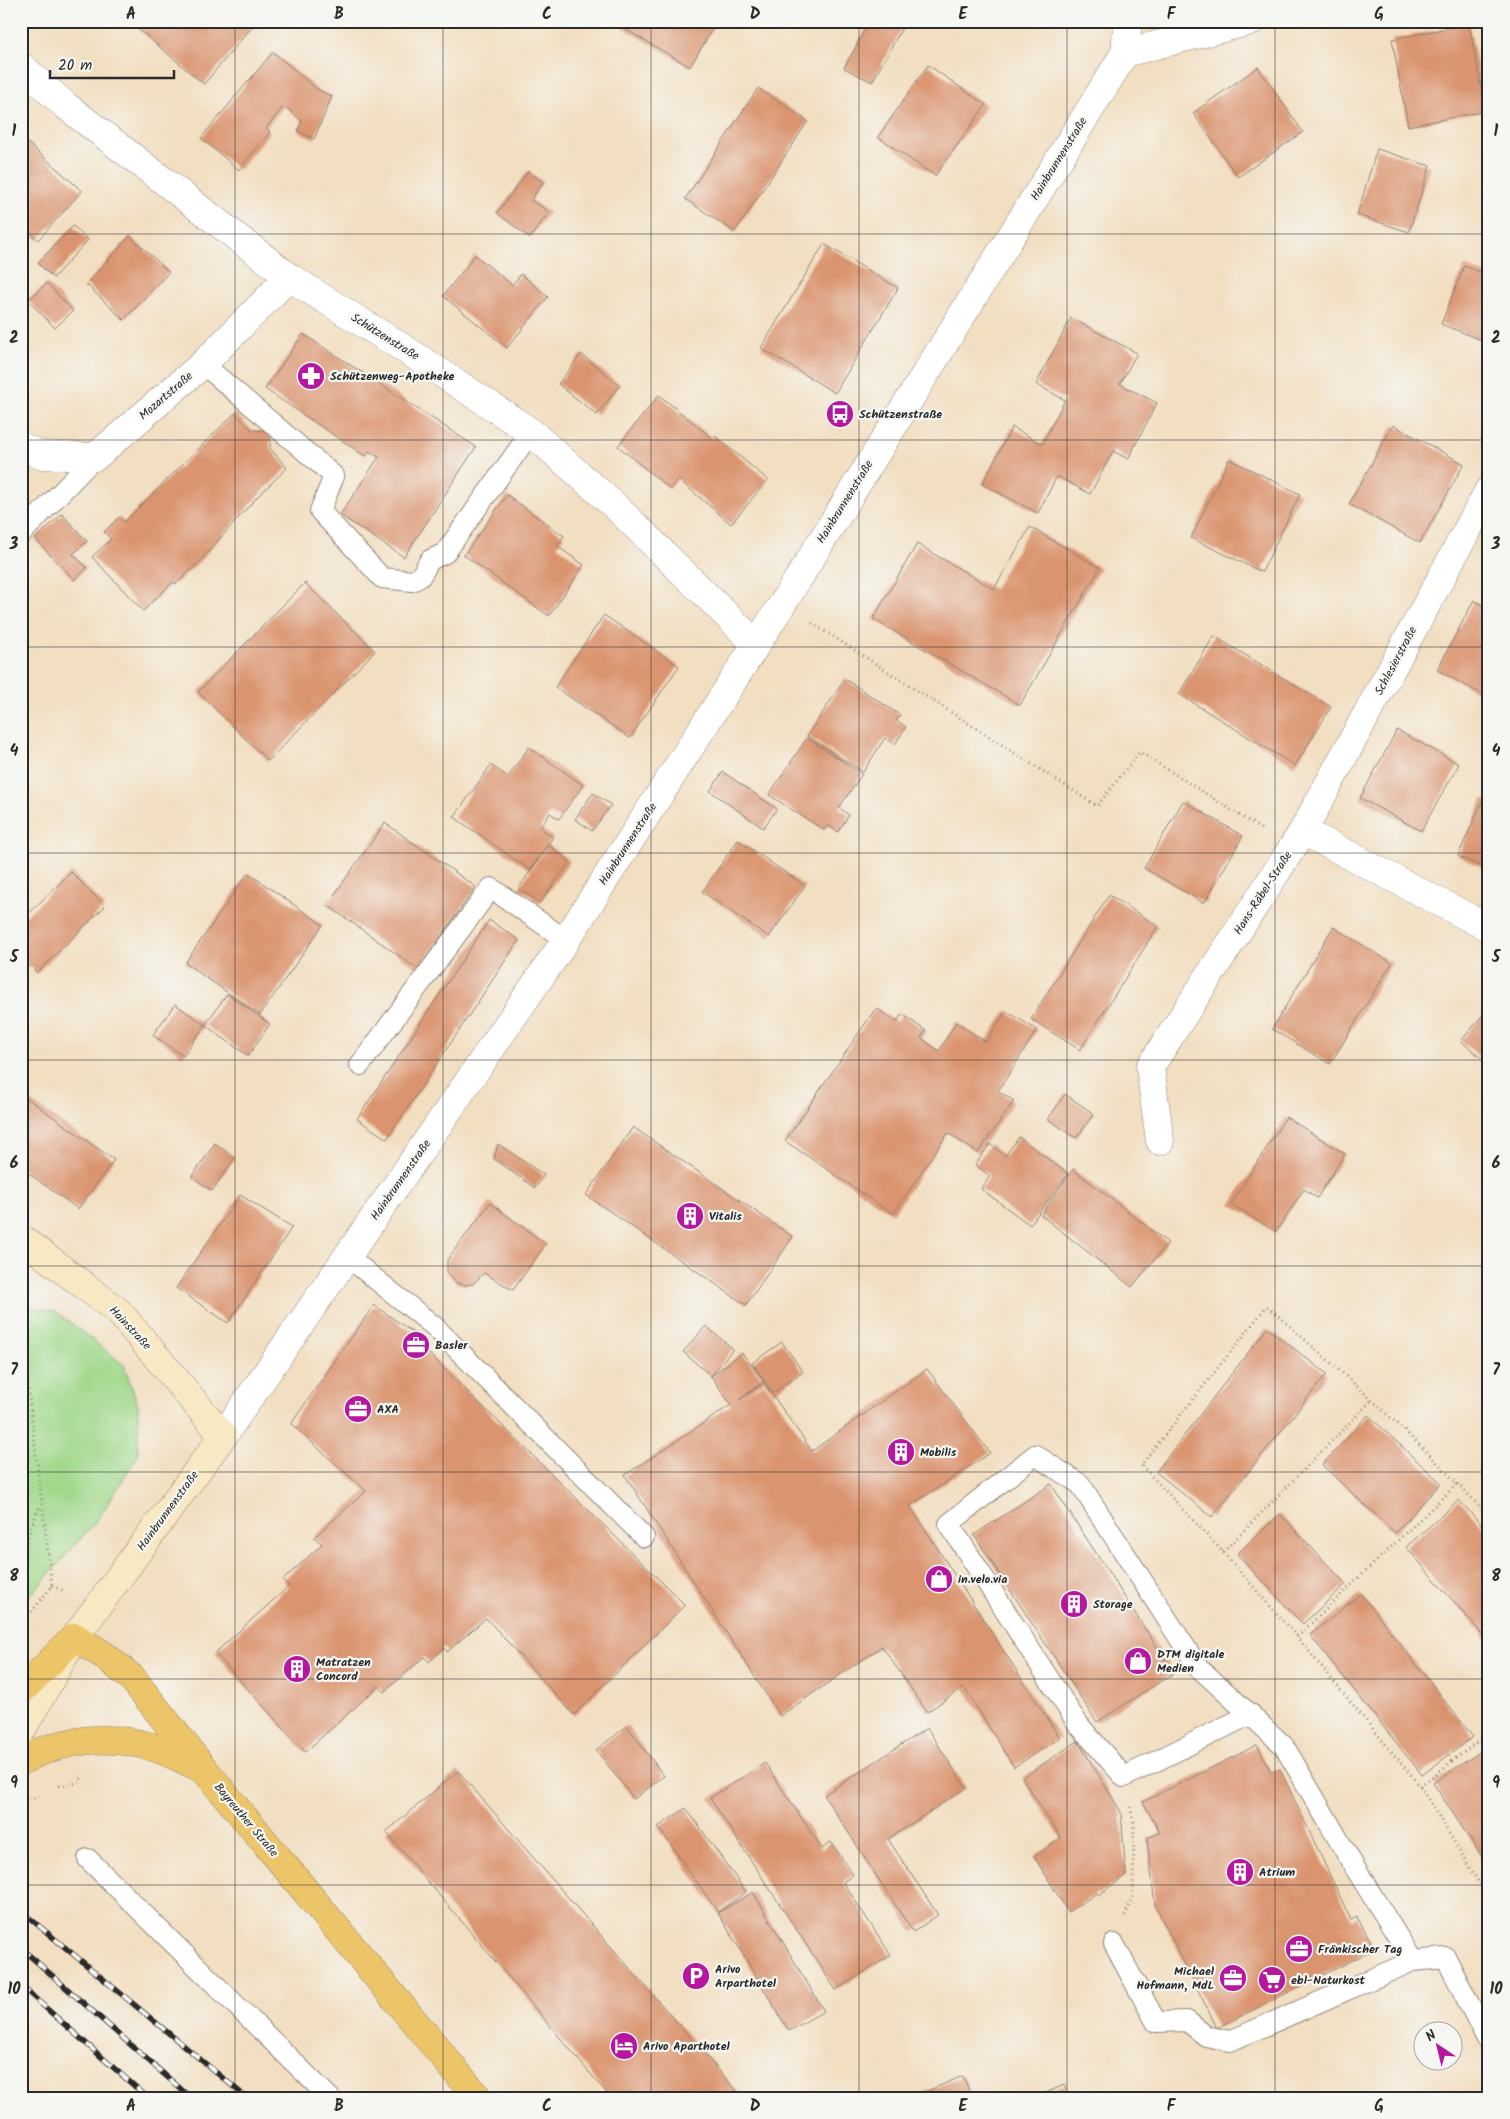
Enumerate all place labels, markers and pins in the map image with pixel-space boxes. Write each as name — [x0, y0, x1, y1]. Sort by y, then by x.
pharmacy icon: Schützenweg-Apotheke — [296, 361, 326, 391]
place label: Schützenweg-Apotheke — [330, 367, 455, 386]
bus stop icon: Schützenstraße — [825, 399, 855, 429]
place label: Schützenstraße — [859, 405, 942, 424]
building icon: Vitalis — [675, 1201, 705, 1231]
place label: Vitalis — [709, 1207, 742, 1226]
office icon: Basler — [401, 1330, 431, 1360]
place label: Basler — [435, 1336, 468, 1355]
office icon: AXA — [343, 1394, 373, 1424]
place label: AXA — [377, 1400, 400, 1419]
building icon: Mobilis — [886, 1437, 916, 1467]
place label: Mobilis — [920, 1443, 957, 1462]
shop icon: in.velo.via — [924, 1564, 954, 1594]
place label: in.velo.via — [958, 1570, 1007, 1589]
building icon: Storage — [1059, 1589, 1089, 1619]
place label: Storage — [1093, 1595, 1133, 1614]
place label: DTM digitale Medien — [1157, 1645, 1224, 1678]
shop icon: DTM digitale Medien — [1123, 1646, 1153, 1676]
place label: Matratzen Concord — [316, 1653, 371, 1686]
building icon: Matratzen Concord — [282, 1654, 312, 1684]
building icon: Atrium — [1225, 1857, 1255, 1887]
place label: Atrium — [1259, 1863, 1295, 1882]
office icon: Fränkischer Tag — [1284, 1934, 1314, 1964]
place label: Fränkischer Tag — [1318, 1940, 1402, 1959]
place label: Arivo Arparthotel — [715, 1960, 777, 1993]
parking icon: Arivo Arparthotel — [681, 1961, 711, 1991]
place label: Michael Hofmann, MdL — [1136, 1962, 1215, 1995]
office icon: Michael Hofmann, MdL — [1218, 1963, 1248, 1993]
supermarket icon: ebl-Naturkost — [1257, 1965, 1287, 1995]
place label: ebl-Naturkost — [1291, 1971, 1365, 1990]
hotel icon: Arivo Aparthotel — [609, 2031, 639, 2061]
place label: Arivo Aparthotel — [643, 2037, 731, 2056]

